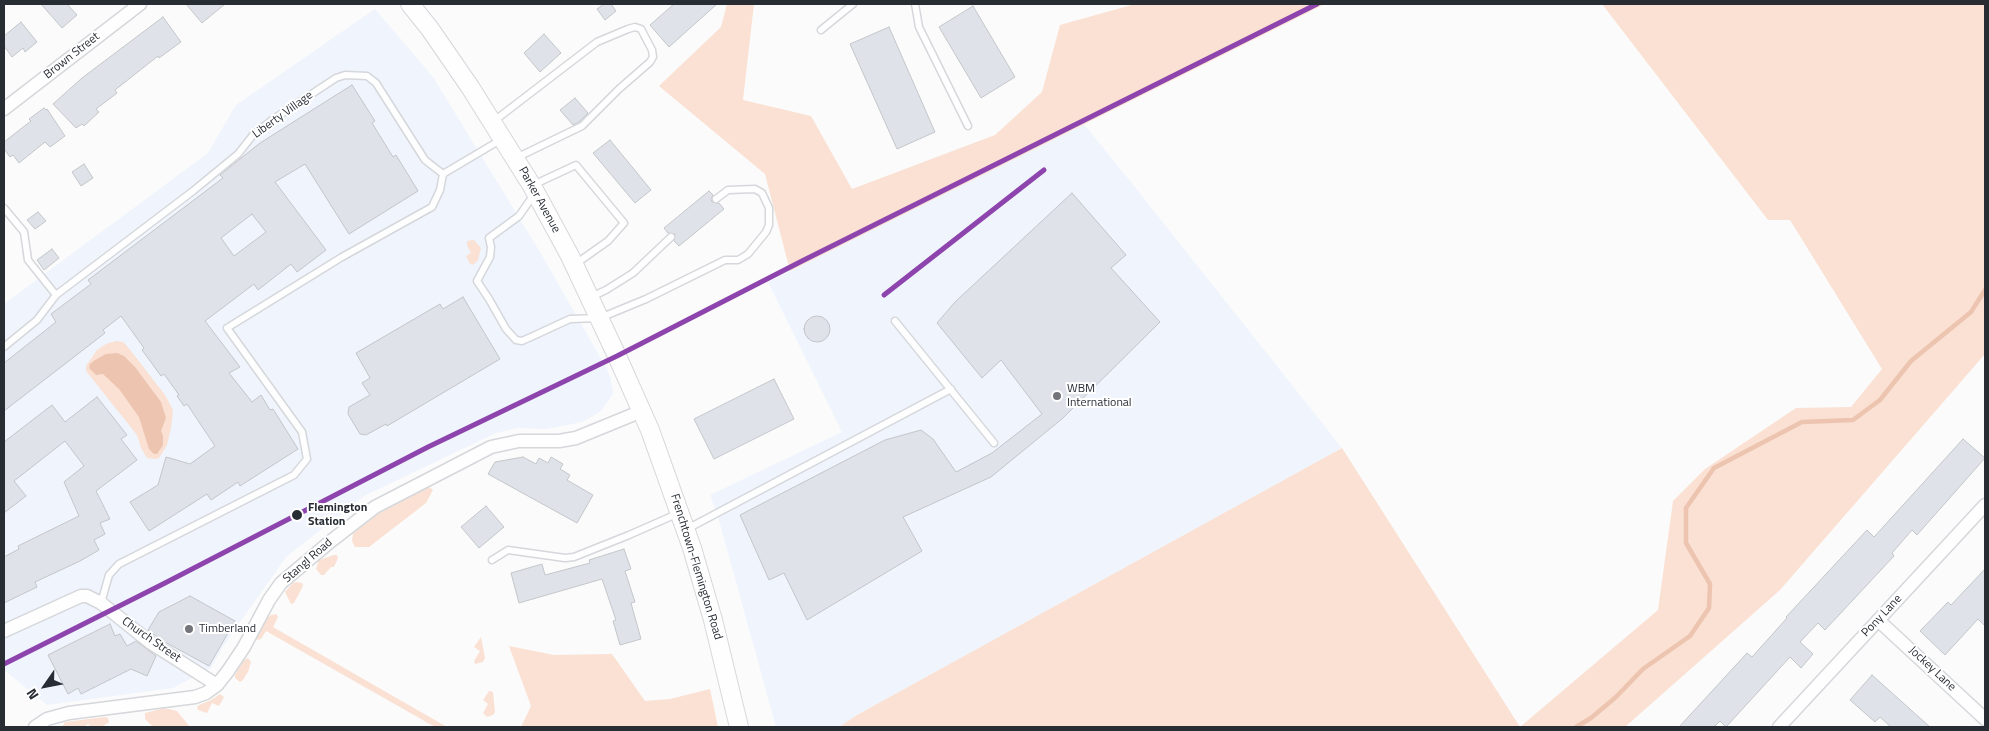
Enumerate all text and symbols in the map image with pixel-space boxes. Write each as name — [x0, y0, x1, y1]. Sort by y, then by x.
street label: Brown Street — [41, 30, 103, 82]
street label: Liberty Village — [250, 88, 316, 142]
street label: Parker Avenue — [515, 164, 563, 236]
place label: WBM International — [1067, 382, 1132, 410]
marker: WBM International — [1051, 390, 1063, 402]
street label: Frenchtown-Flemington Road — [667, 492, 725, 642]
place label: Flemington Station — [308, 501, 367, 529]
marker: Flemington Station — [290, 508, 304, 522]
street label: Stangl Road — [280, 536, 336, 586]
street label: Pony Lane — [1859, 592, 1905, 640]
street label: Church Street — [119, 614, 183, 666]
place label: Timberland — [199, 622, 256, 636]
marker: Timberland — [183, 623, 195, 635]
street label: Jockey Lane — [1905, 644, 1959, 694]
north arrow — [20, 661, 70, 711]
text: N — [21, 685, 43, 704]

